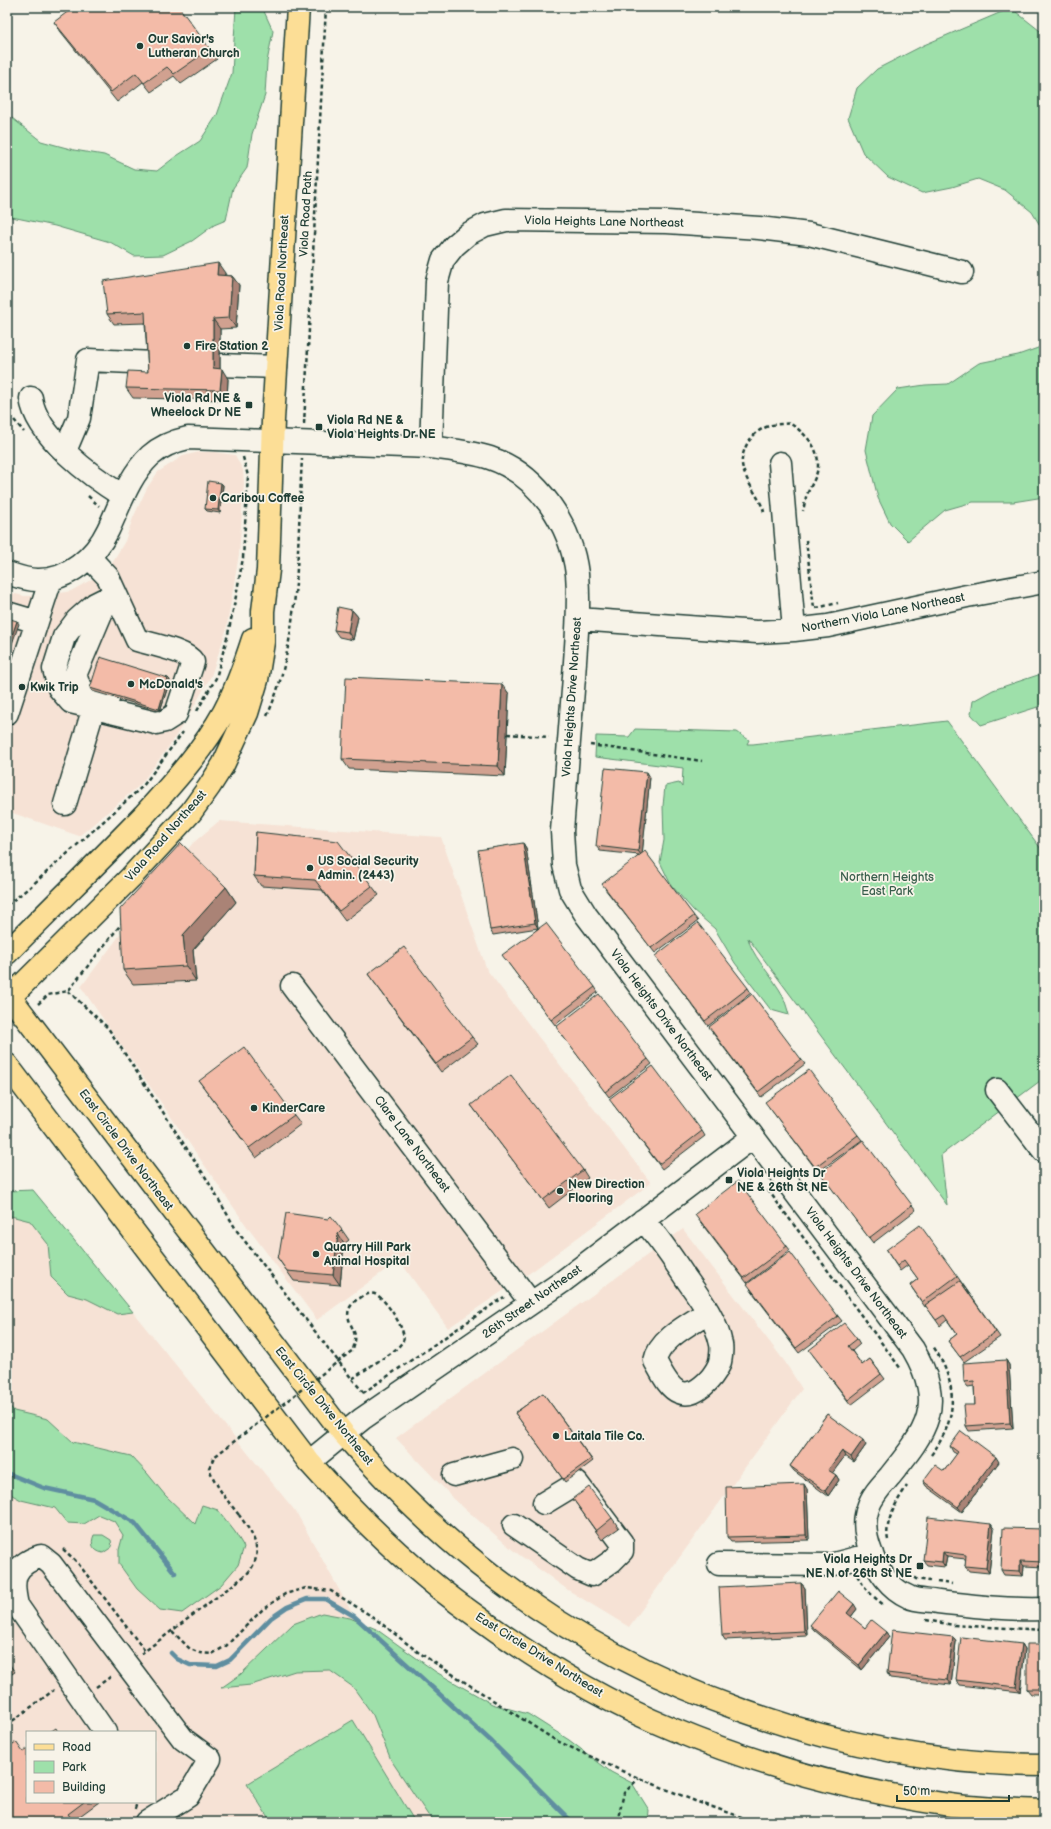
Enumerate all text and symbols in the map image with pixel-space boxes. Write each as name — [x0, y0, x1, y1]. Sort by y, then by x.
place label: Our Savior's Lutheran Church — [148, 32, 240, 61]
marker: Our Savior's Lutheran Church — [135, 41, 145, 51]
street label: Viola Road Path — [296, 170, 316, 257]
street label: Viola Heights Lane Northeast — [524, 213, 684, 231]
street label: Viola Road Northeast — [271, 214, 293, 331]
place label: Fire Station 2 — [195, 339, 269, 354]
marker: Fire Station 2 — [182, 341, 192, 351]
place label: Viola Rd NE & Wheelock Dr NE — [151, 391, 241, 420]
marker: Viola Rd NE & Wheelock Dr NE — [244, 400, 254, 410]
place label: Viola Rd NE & Viola Heights Dr NE — [327, 413, 436, 442]
marker: Viola Rd NE & Viola Heights Dr NE — [314, 422, 324, 432]
place label: Caribou Coffee — [221, 491, 305, 506]
marker: Caribou Coffee — [208, 493, 218, 503]
street label: Northern Viola Lane Northeast — [800, 590, 966, 636]
street label: Viola Heights Drive Northeast — [559, 616, 585, 777]
place label: McDonald's — [139, 677, 203, 692]
marker: McDonald's — [126, 679, 136, 689]
place label: Kwik Trip — [30, 680, 79, 695]
marker: Kwik Trip — [17, 682, 27, 692]
street label: Viola Road Northeast — [122, 787, 210, 885]
place label: US Social Security Admin. (2443) — [317, 854, 419, 883]
marker: US Social Security Admin. (2443) — [305, 863, 315, 873]
park label: Northern Heights East Park — [840, 870, 934, 899]
street label: Viola Heights Drive Northeast — [607, 946, 715, 1084]
street label: East Circle Drive Northeast — [75, 1086, 177, 1214]
street label: Clare Lane Northeast — [371, 1093, 453, 1195]
place label: KinderCare — [262, 1101, 325, 1116]
marker: KinderCare — [249, 1103, 259, 1113]
place label: Viola Heights Dr NE & 26th St NE — [737, 1166, 828, 1195]
marker: Viola Heights Dr NE & 26th St NE — [724, 1175, 734, 1185]
place label: New Direction Flooring — [568, 1177, 645, 1206]
marker: New Direction Flooring — [555, 1186, 565, 1196]
street label: Viola Heights Drive Northeast — [802, 1204, 910, 1342]
place label: Quarry Hill Park Animal Hospital — [323, 1240, 412, 1269]
marker: Quarry Hill Park Animal Hospital — [311, 1249, 321, 1259]
street label: 26th Street Northeast — [479, 1262, 585, 1342]
street label: East Circle Drive Northeast — [272, 1344, 377, 1468]
place label: Laitala Tile Co. — [564, 1429, 645, 1444]
marker: Laitala Tile Co. — [551, 1431, 561, 1441]
place label: Viola Heights Dr NE N of 26th St NE — [806, 1552, 912, 1581]
marker: Viola Heights Dr NE N of 26th St NE — [915, 1561, 925, 1571]
street label: East Circle Drive Northeast — [472, 1609, 606, 1701]
legend — [26, 1731, 156, 1803]
text: Road — [62, 1740, 91, 1755]
text: Park — [62, 1760, 86, 1775]
scale bar — [897, 1777, 1009, 1803]
text: Building — [62, 1780, 106, 1795]
text: 50 m — [903, 1784, 930, 1799]

